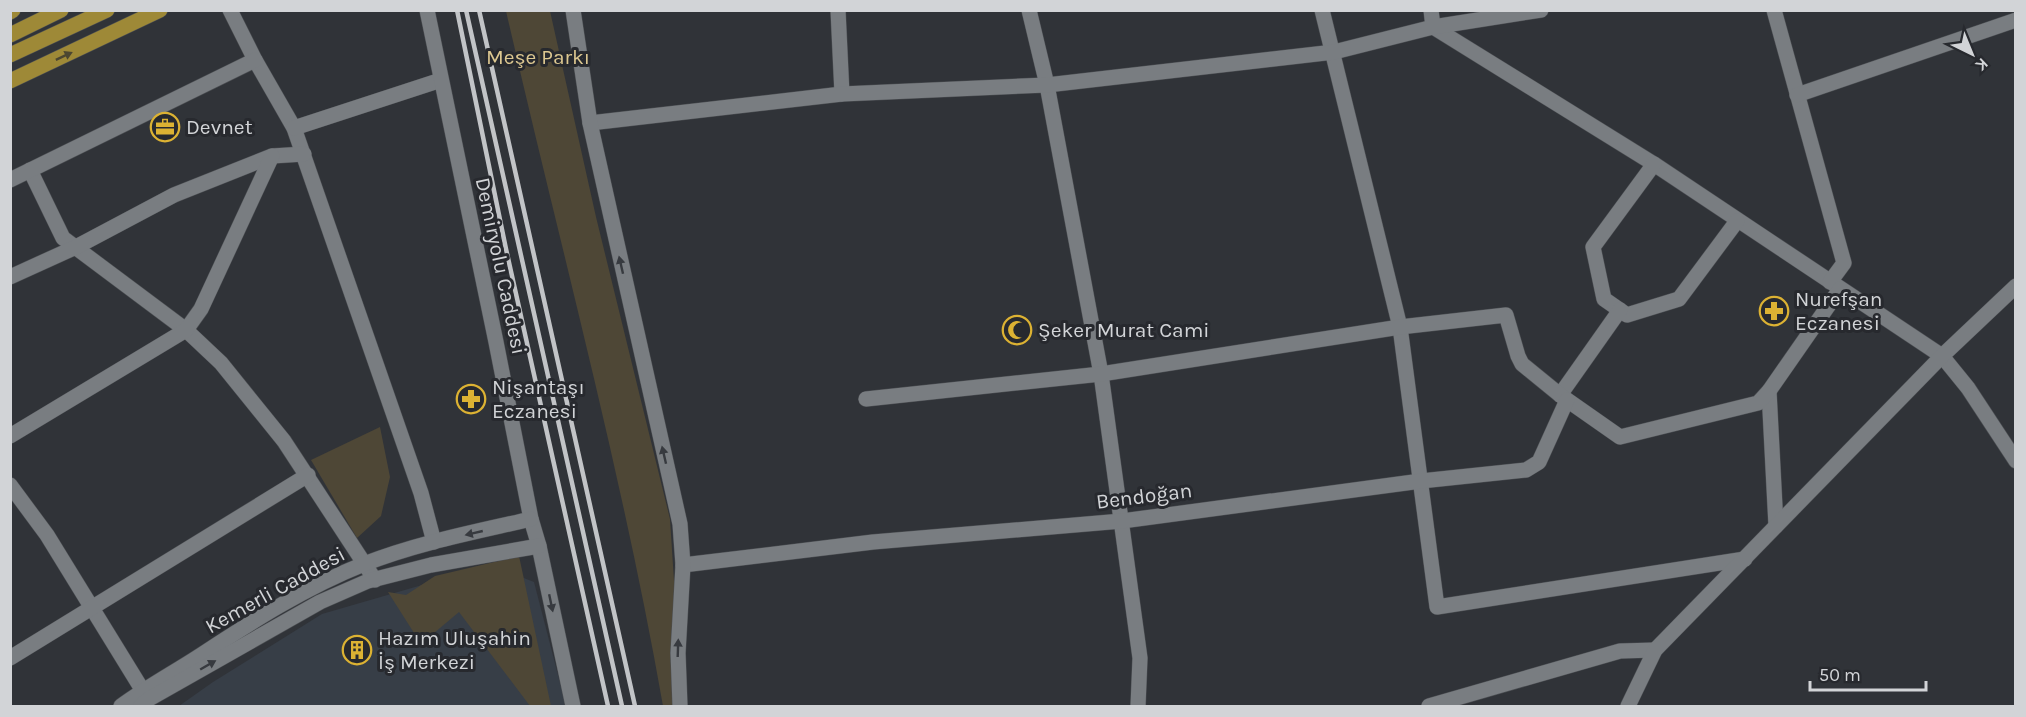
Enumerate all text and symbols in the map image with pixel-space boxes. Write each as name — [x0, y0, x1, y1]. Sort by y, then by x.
north arrow — [1942, 24, 2002, 84]
park label: Meşe Parkı — [486, 45, 590, 69]
one-way arrow — [55, 51, 72, 60]
text: K — [1971, 54, 1992, 75]
office icon: Devnet — [149, 111, 181, 143]
place label: Devnet — [186, 115, 253, 139]
street label: Demiryolu Caddesi — [471, 175, 531, 357]
one-way arrow — [616, 256, 626, 274]
place label: Nurefşan Eczanesi — [1795, 287, 1882, 335]
pharmacy icon: Nurefşan Eczanesi — [1758, 295, 1790, 327]
mosque icon: Şeker Murat Cami — [1001, 314, 1033, 346]
place label: Şeker Murat Cami — [1038, 318, 1210, 342]
place label: Nişantaşı Eczanesi — [492, 375, 585, 423]
pharmacy icon: Nişantaşı Eczanesi — [455, 383, 487, 415]
one-way arrow — [659, 445, 668, 464]
street label: Bendoğan — [1095, 478, 1193, 514]
one-way arrow — [464, 528, 483, 538]
street label: Kemerli Caddesi — [201, 542, 349, 638]
one-way arrow — [547, 594, 556, 613]
place label: Hazım Uluşahin İş Merkezi — [378, 626, 531, 674]
building icon: Hazım Uluşahin İş Merkezi — [341, 634, 373, 666]
one-way arrow — [674, 639, 683, 658]
scale bar — [1810, 654, 1926, 692]
one-way arrow — [200, 660, 217, 670]
text: 50 m — [1819, 664, 1861, 686]

